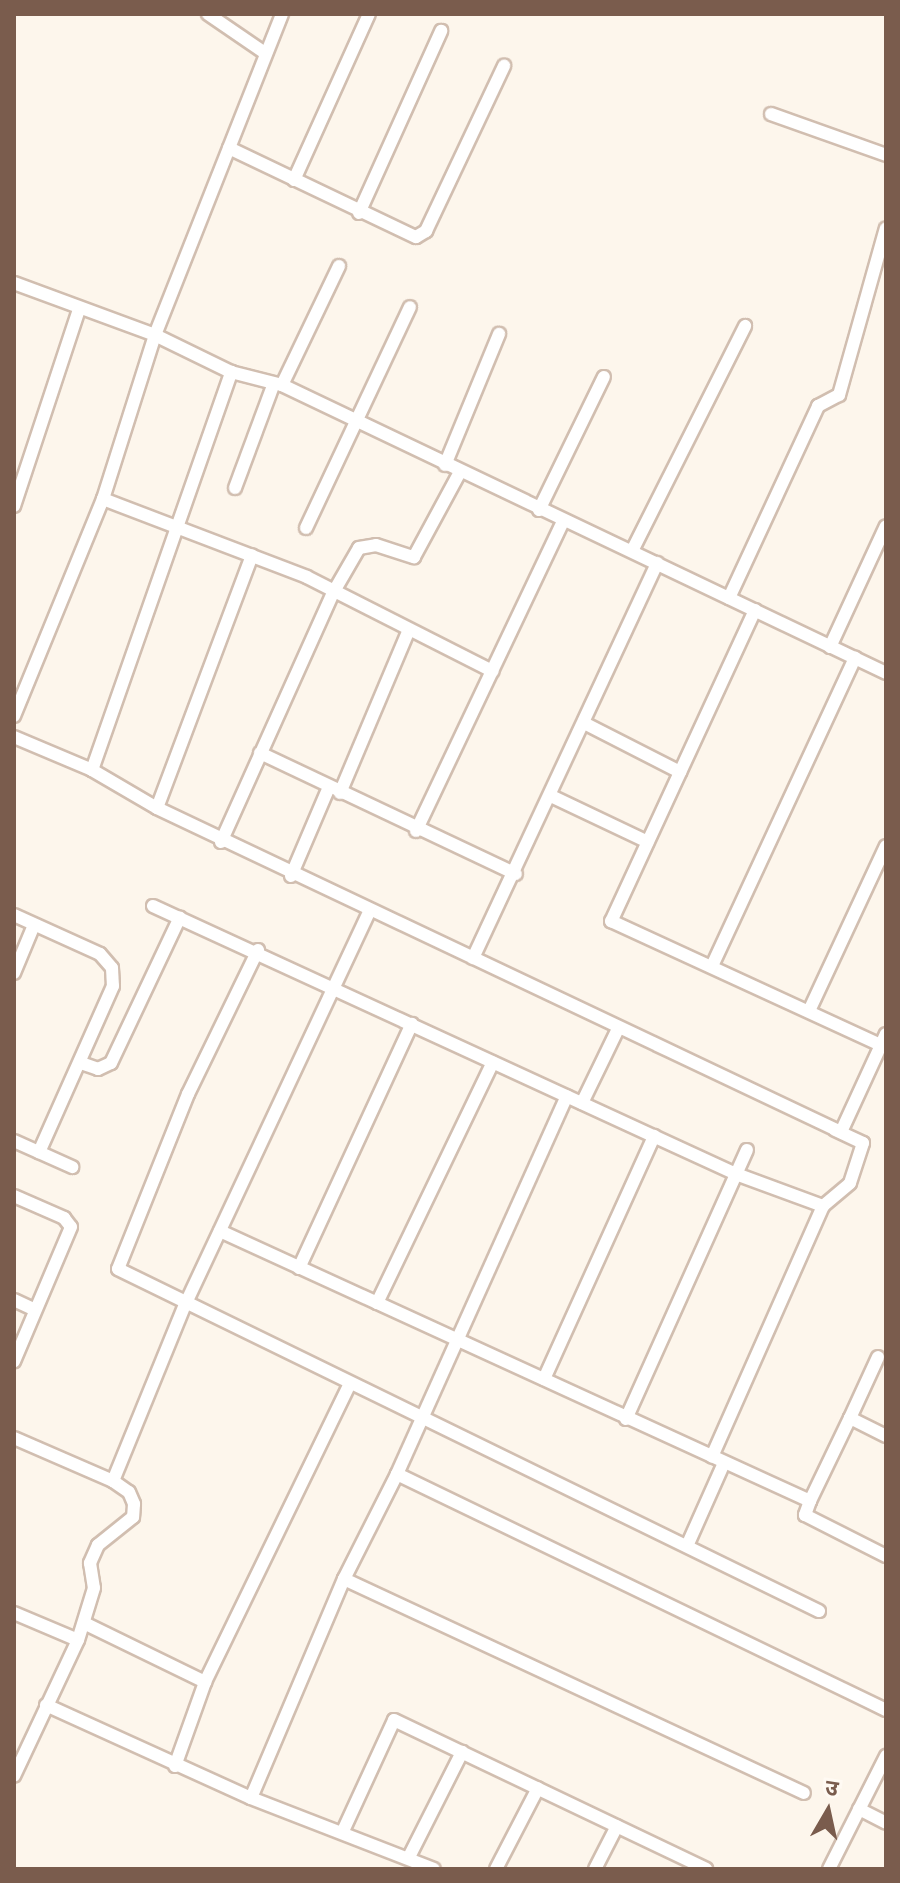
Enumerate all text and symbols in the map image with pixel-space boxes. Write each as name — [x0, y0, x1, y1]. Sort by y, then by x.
north arrow — [788, 1771, 868, 1851]
text: उ — [823, 1772, 840, 1802]

